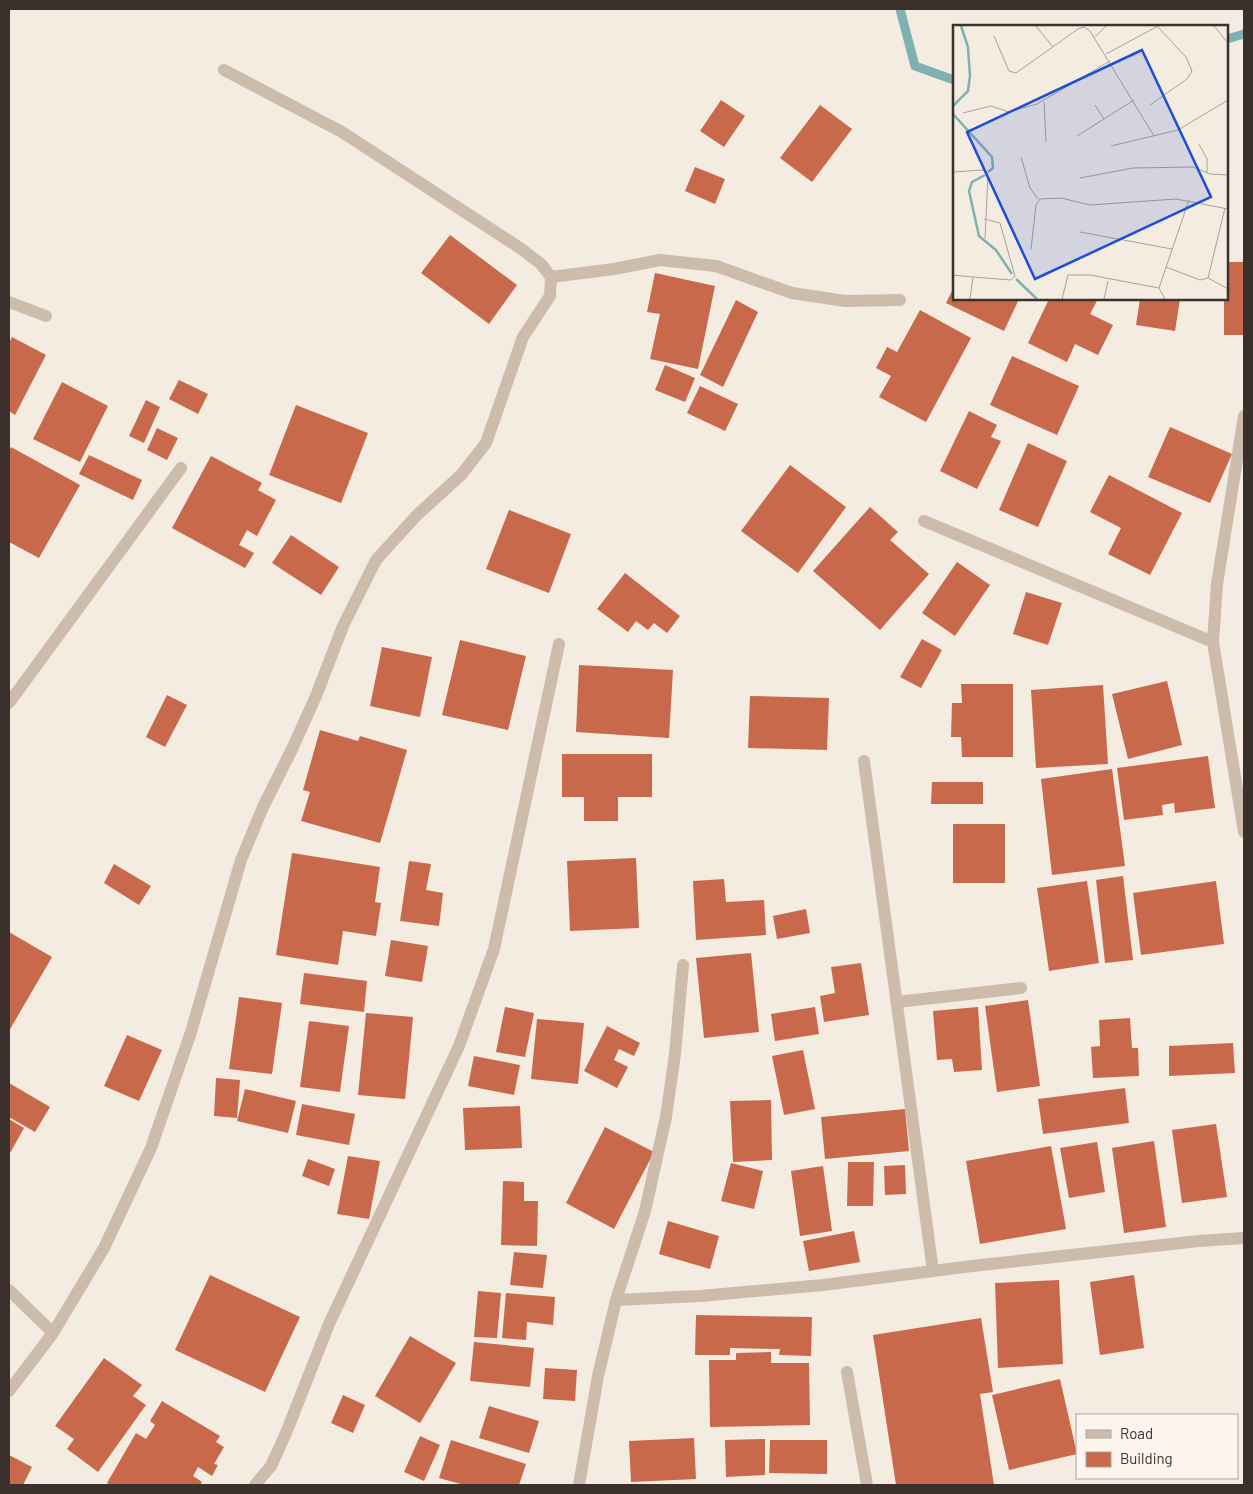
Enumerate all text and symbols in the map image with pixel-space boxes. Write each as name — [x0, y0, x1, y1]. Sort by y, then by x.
inset map — [953, 25, 1228, 300]
legend — [1076, 1414, 1238, 1479]
text: Road — [1120, 1424, 1153, 1442]
text: Building — [1120, 1449, 1173, 1467]

